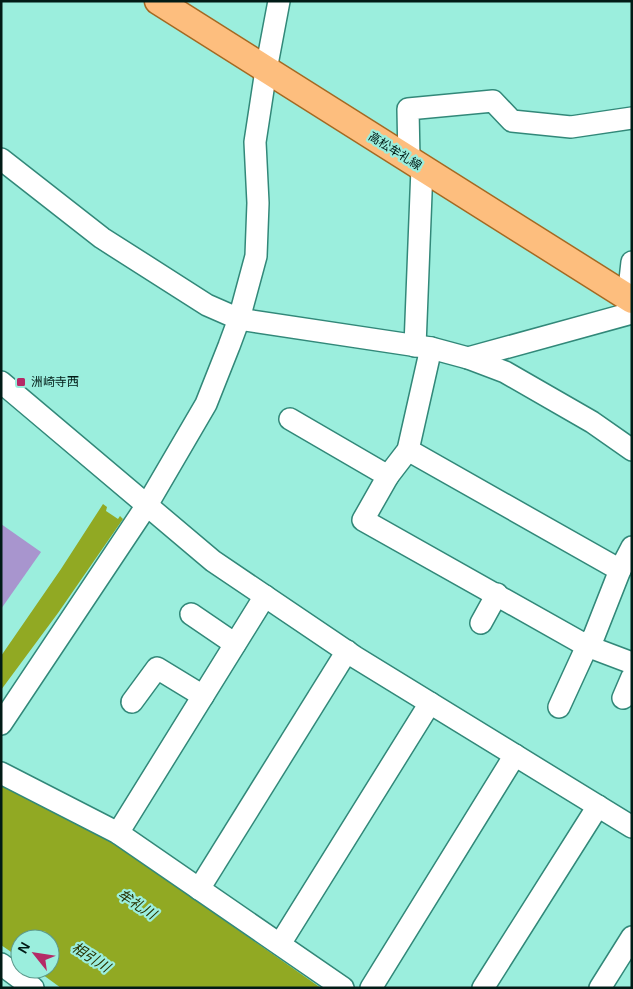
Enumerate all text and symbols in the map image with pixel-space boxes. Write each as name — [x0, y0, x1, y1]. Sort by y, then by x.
street label: 高松牟礼線 — [366, 129, 424, 173]
place label: 洲崎寺西 — [31, 375, 79, 389]
marker: 洲崎寺西 — [15, 376, 27, 388]
water label: 牟礼川 — [115, 886, 161, 923]
north arrow — [10, 929, 60, 979]
text: N — [14, 939, 33, 956]
water label: 相引川 — [69, 939, 115, 976]

